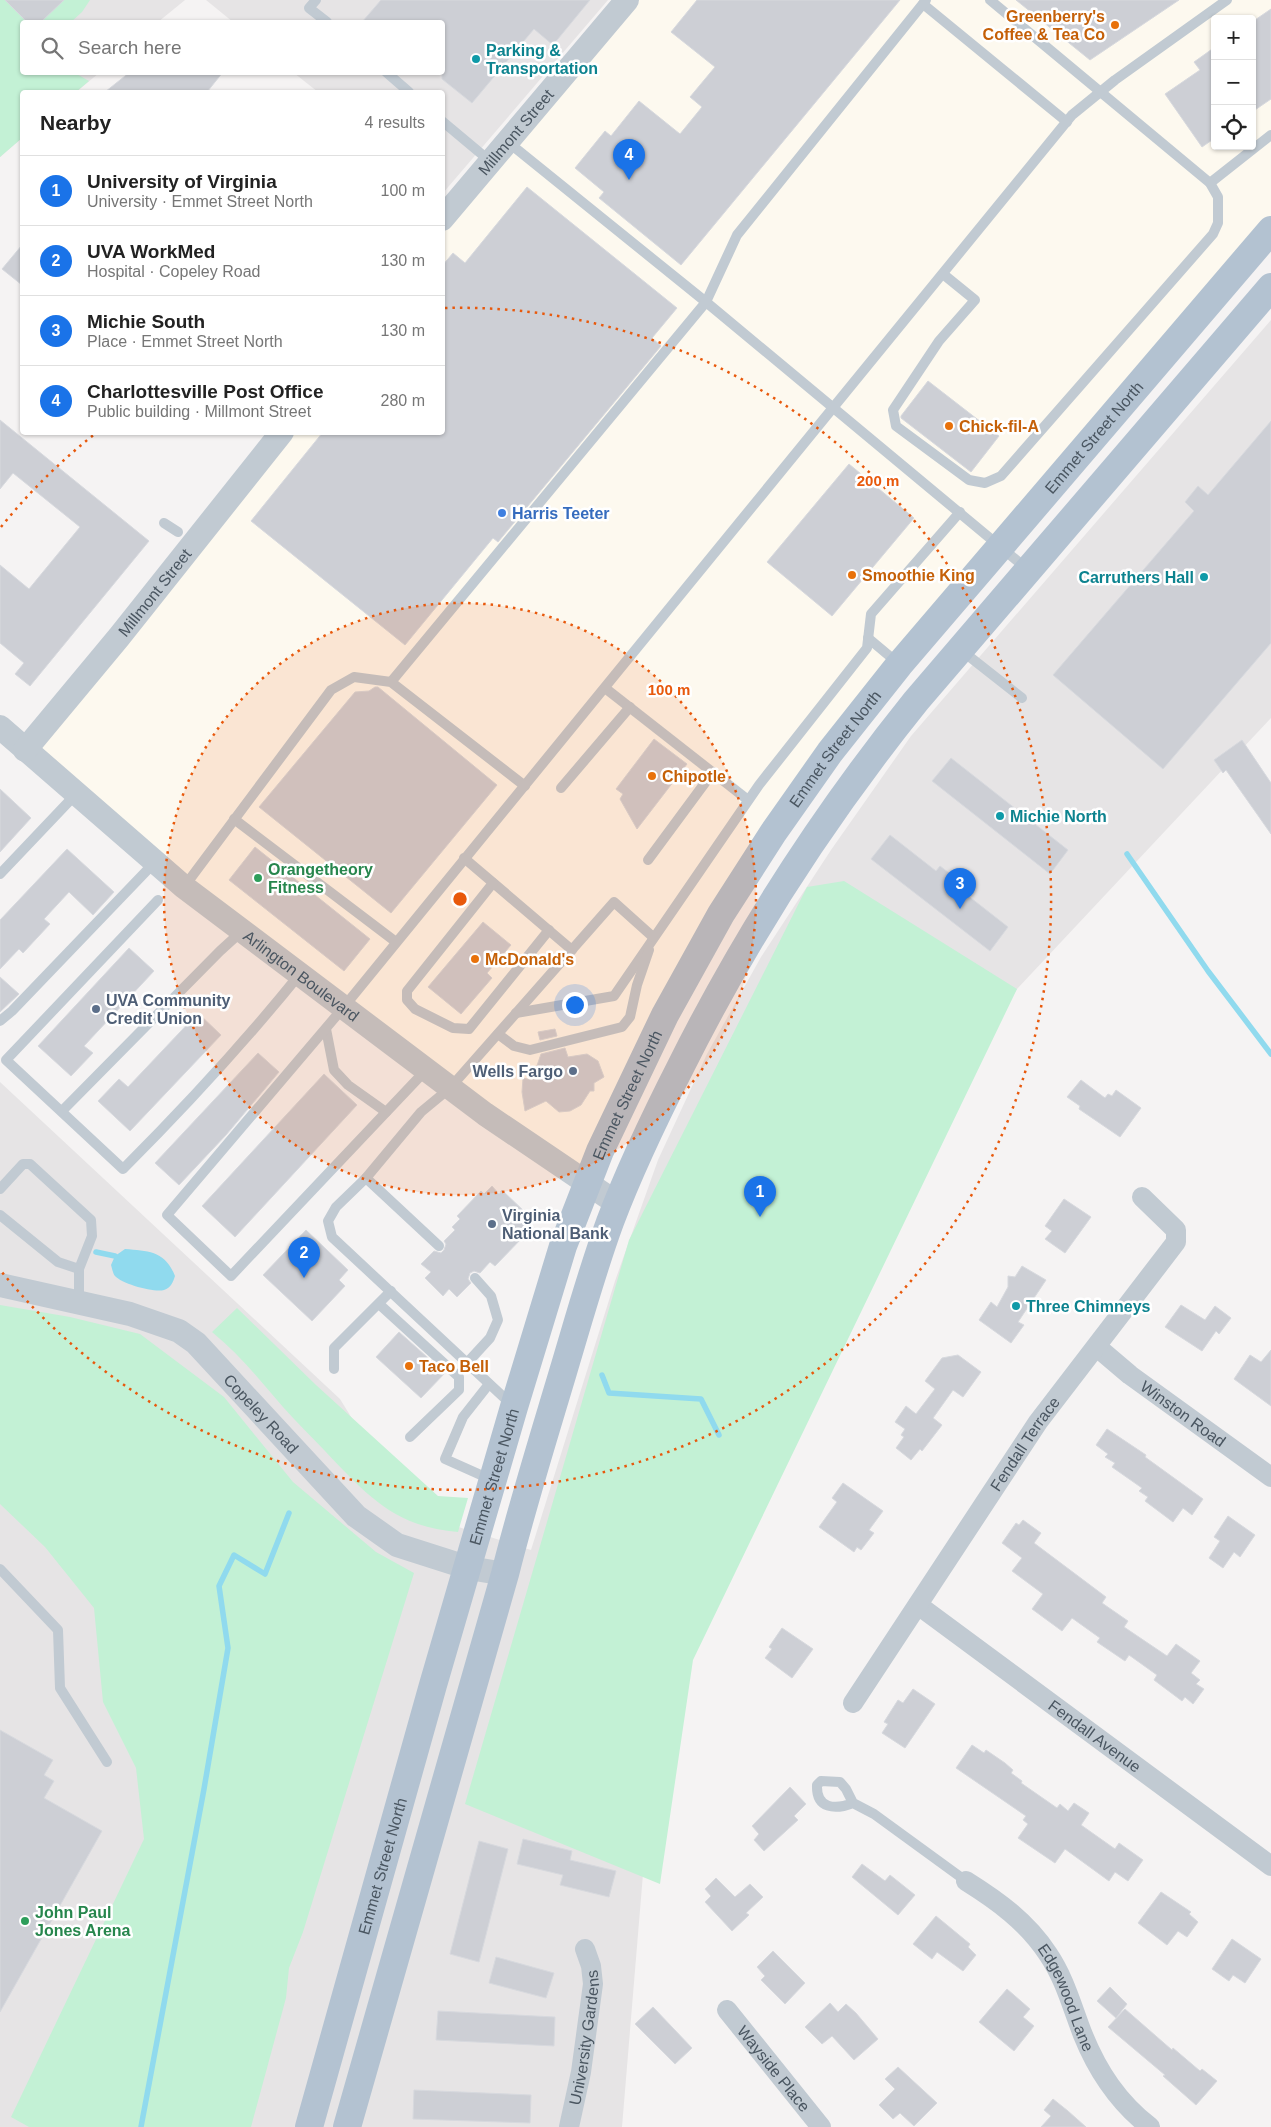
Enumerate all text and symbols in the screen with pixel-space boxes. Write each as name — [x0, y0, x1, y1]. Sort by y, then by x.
place label: Greenberry's Coffee & Tea Co — [983, 8, 1105, 43]
map controls — [1211, 15, 1256, 150]
button: + — [1211, 15, 1256, 60]
marker: Greenberry's Coffee & Tea Co — [1109, 19, 1121, 31]
search box — [20, 20, 445, 75]
icon: search — [38, 34, 66, 62]
text: Search here — [78, 37, 182, 58]
place label: Parking & Transportation — [486, 42, 598, 77]
marker: Parking & Transportation — [470, 53, 482, 65]
button: − — [1211, 60, 1256, 105]
street label: Millmont Street — [475, 85, 557, 178]
button: locate — [1211, 105, 1256, 150]
text: Nearby — [40, 111, 111, 134]
text: 4 results — [365, 114, 425, 131]
pin: 4 — [613, 139, 645, 180]
text: University of Virginia — [87, 171, 277, 192]
text: 1 — [52, 182, 60, 199]
text: 100 m — [381, 182, 425, 199]
text: University · Emmet Street North — [87, 193, 313, 210]
text: UVA WorkMed — [87, 241, 215, 262]
text: 2 — [52, 252, 60, 269]
text: 130 m — [381, 252, 425, 269]
text: Hospital · Copeley Road — [87, 263, 260, 280]
text: Michie South — [87, 311, 205, 332]
text: 3 — [52, 322, 60, 339]
text: 130 m — [381, 322, 425, 339]
text: Place · Emmet Street North — [87, 333, 283, 350]
street label: Emmet Street North — [1041, 378, 1146, 497]
text: Charlottesville Post Office — [87, 381, 324, 402]
text: 4 — [52, 392, 60, 409]
text: 280 m — [381, 392, 425, 409]
text: Public building · Millmont Street — [87, 403, 311, 420]
place label: Chick-fil-A — [959, 418, 1039, 435]
marker: Chick-fil-A — [943, 420, 955, 432]
text: 200 m — [857, 472, 899, 489]
place label: Harris Teeter — [512, 505, 610, 522]
marker: Harris Teeter — [496, 507, 508, 519]
street label: Millmont Street — [115, 545, 195, 639]
place label: Smoothie King — [862, 567, 975, 584]
marker: Smoothie King — [846, 569, 858, 581]
place label: Carruthers Hall — [1078, 569, 1194, 586]
marker: Carruthers Hall — [1198, 571, 1210, 583]
text: 100 m — [648, 681, 690, 698]
street label: Emmet Street North — [786, 687, 884, 810]
place label: Chipotle — [662, 768, 726, 785]
marker: Chipotle — [646, 770, 658, 782]
place label: Michie North — [1010, 808, 1107, 825]
marker: Michie North — [994, 810, 1006, 822]
place label: Orangetheory Fitness — [268, 861, 373, 896]
pin: 3 — [944, 868, 976, 909]
marker: Orangetheory Fitness — [252, 872, 264, 884]
centre of rings — [451, 890, 469, 908]
street label: Arlington Boulevard — [241, 927, 362, 1024]
place label: McDonald's — [485, 951, 574, 968]
marker: McDonald's — [469, 953, 481, 965]
place label: UVA Community Credit Union — [106, 992, 231, 1027]
your location — [562, 992, 588, 1018]
marker: UVA Community Credit Union — [90, 1003, 102, 1015]
street label: Emmet Street North — [589, 1027, 665, 1162]
place label: Wells Fargo — [473, 1063, 563, 1080]
marker: Wells Fargo — [567, 1065, 579, 1077]
pin: 1 — [744, 1176, 776, 1217]
place label: Virginia National Bank — [502, 1207, 609, 1242]
marker: Virginia National Bank — [486, 1218, 498, 1230]
pin: 2 — [288, 1237, 320, 1278]
place label: Three Chimneys — [1026, 1298, 1151, 1315]
marker: Three Chimneys — [1010, 1300, 1022, 1312]
place label: Taco Bell — [419, 1358, 489, 1375]
marker: Taco Bell — [403, 1360, 415, 1372]
street label: Copeley Road — [221, 1371, 302, 1457]
street label: Winston Road — [1138, 1377, 1229, 1450]
street label: Fendall Terrace — [987, 1393, 1063, 1494]
street label: Emmet Street North — [466, 1406, 522, 1547]
street label: Fendall Avenue — [1046, 1696, 1144, 1775]
street label: Emmet Street North — [355, 1796, 409, 1936]
place label: John Paul Jones Arena — [35, 1904, 131, 1939]
marker: John Paul Jones Arena — [19, 1915, 31, 1927]
street label: Edgewood Lane — [1035, 1940, 1098, 2054]
street label: University Gardens — [566, 1969, 602, 2106]
street label: Wayside Place — [734, 2022, 814, 2115]

